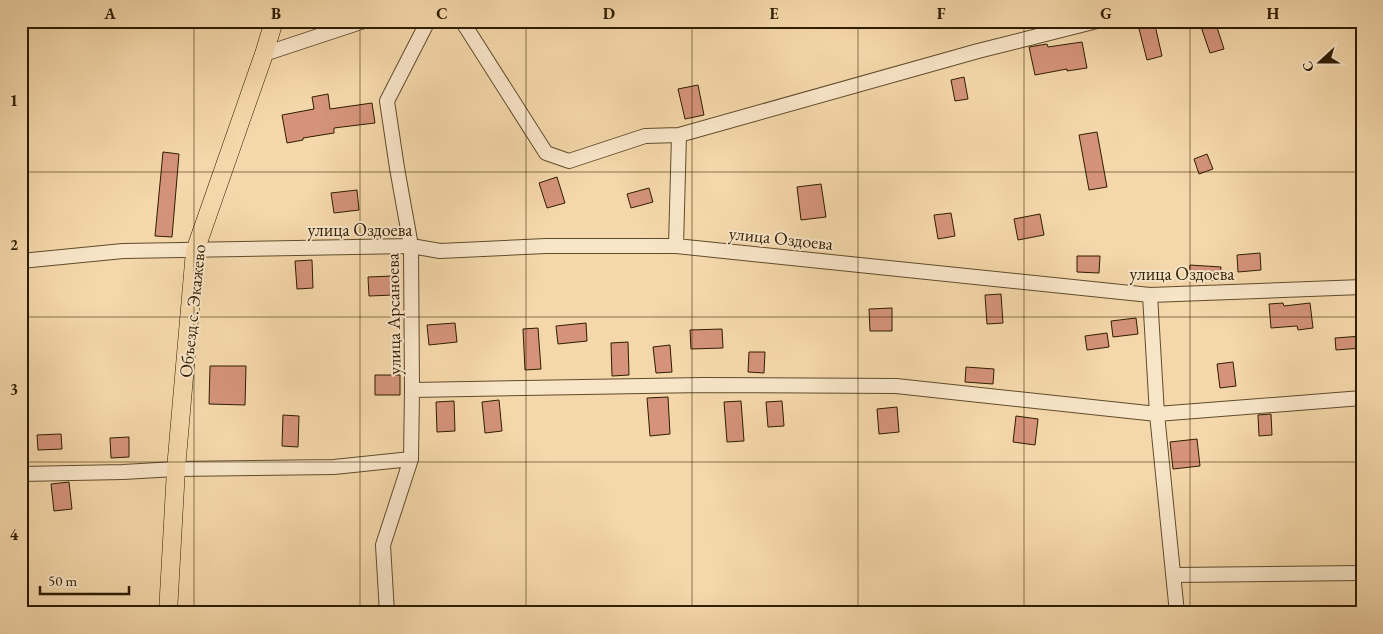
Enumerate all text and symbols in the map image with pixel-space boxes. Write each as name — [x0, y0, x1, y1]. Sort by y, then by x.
text: A — [103, 3, 116, 24]
text: B — [271, 3, 281, 24]
text: C — [436, 3, 448, 24]
text: D — [603, 3, 615, 24]
text: E — [769, 3, 779, 24]
text: F — [937, 3, 946, 24]
text: G — [1100, 3, 1112, 24]
text: H — [1267, 3, 1280, 24]
north arrow — [1296, 38, 1346, 88]
text: С — [1298, 59, 1318, 75]
text: 1 — [10, 90, 18, 111]
street label: улица Оздоева — [308, 218, 413, 241]
street label: улица Оздоева — [728, 221, 835, 255]
text: 2 — [10, 234, 19, 255]
street label: Объезд с. Экажево — [174, 243, 210, 379]
street label: улица Арсаноева — [380, 252, 406, 375]
street label: улица Оздоева — [1130, 262, 1235, 285]
text: 3 — [10, 379, 18, 400]
text: 4 — [10, 524, 19, 545]
scale bar — [40, 564, 129, 596]
text: 50 m — [48, 571, 77, 590]

